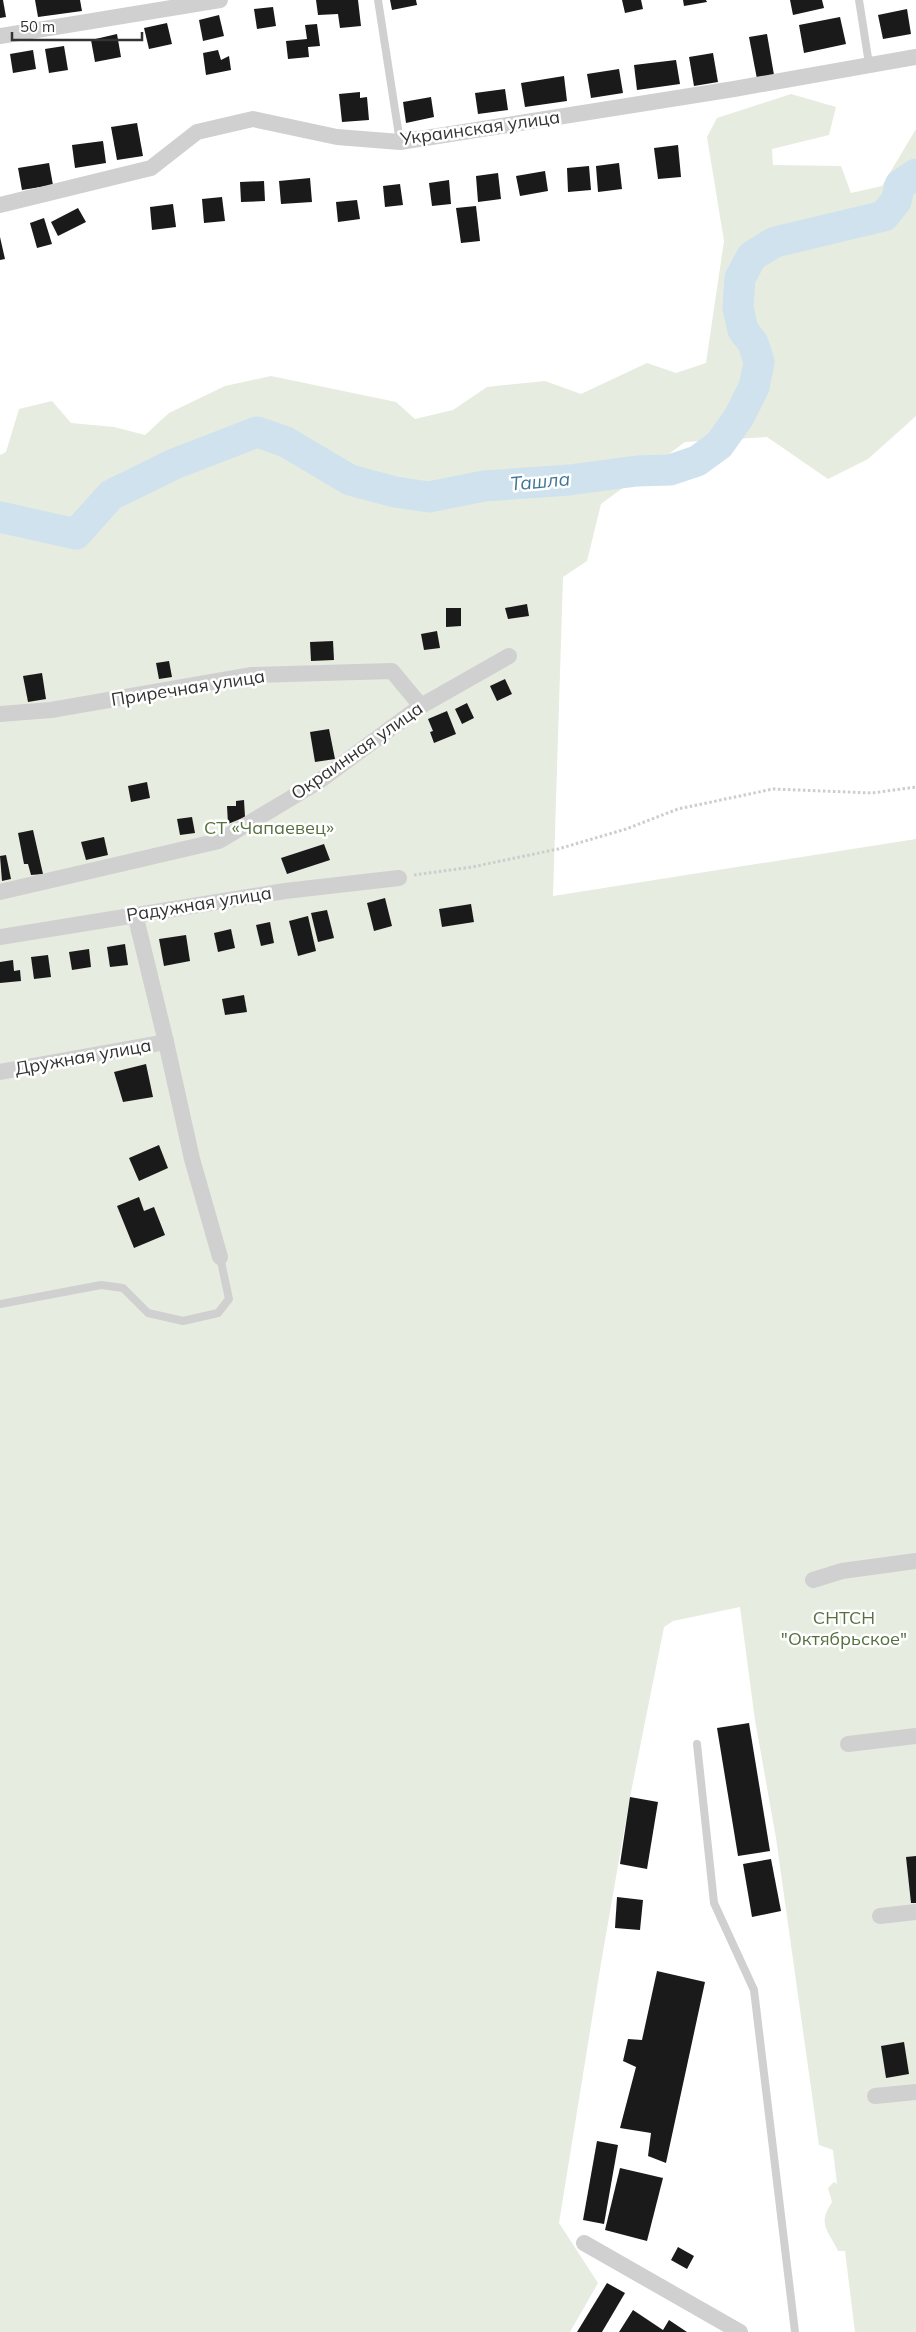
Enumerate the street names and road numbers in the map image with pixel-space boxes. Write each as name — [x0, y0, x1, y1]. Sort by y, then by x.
street label: Украинская улица — [398, 105, 561, 150]
street label: Приречная улица — [109, 664, 266, 711]
street label: Окраинная улица — [286, 696, 427, 805]
street label: Радужная улица — [125, 881, 273, 926]
street label: Дружная улица — [13, 1033, 153, 1080]

